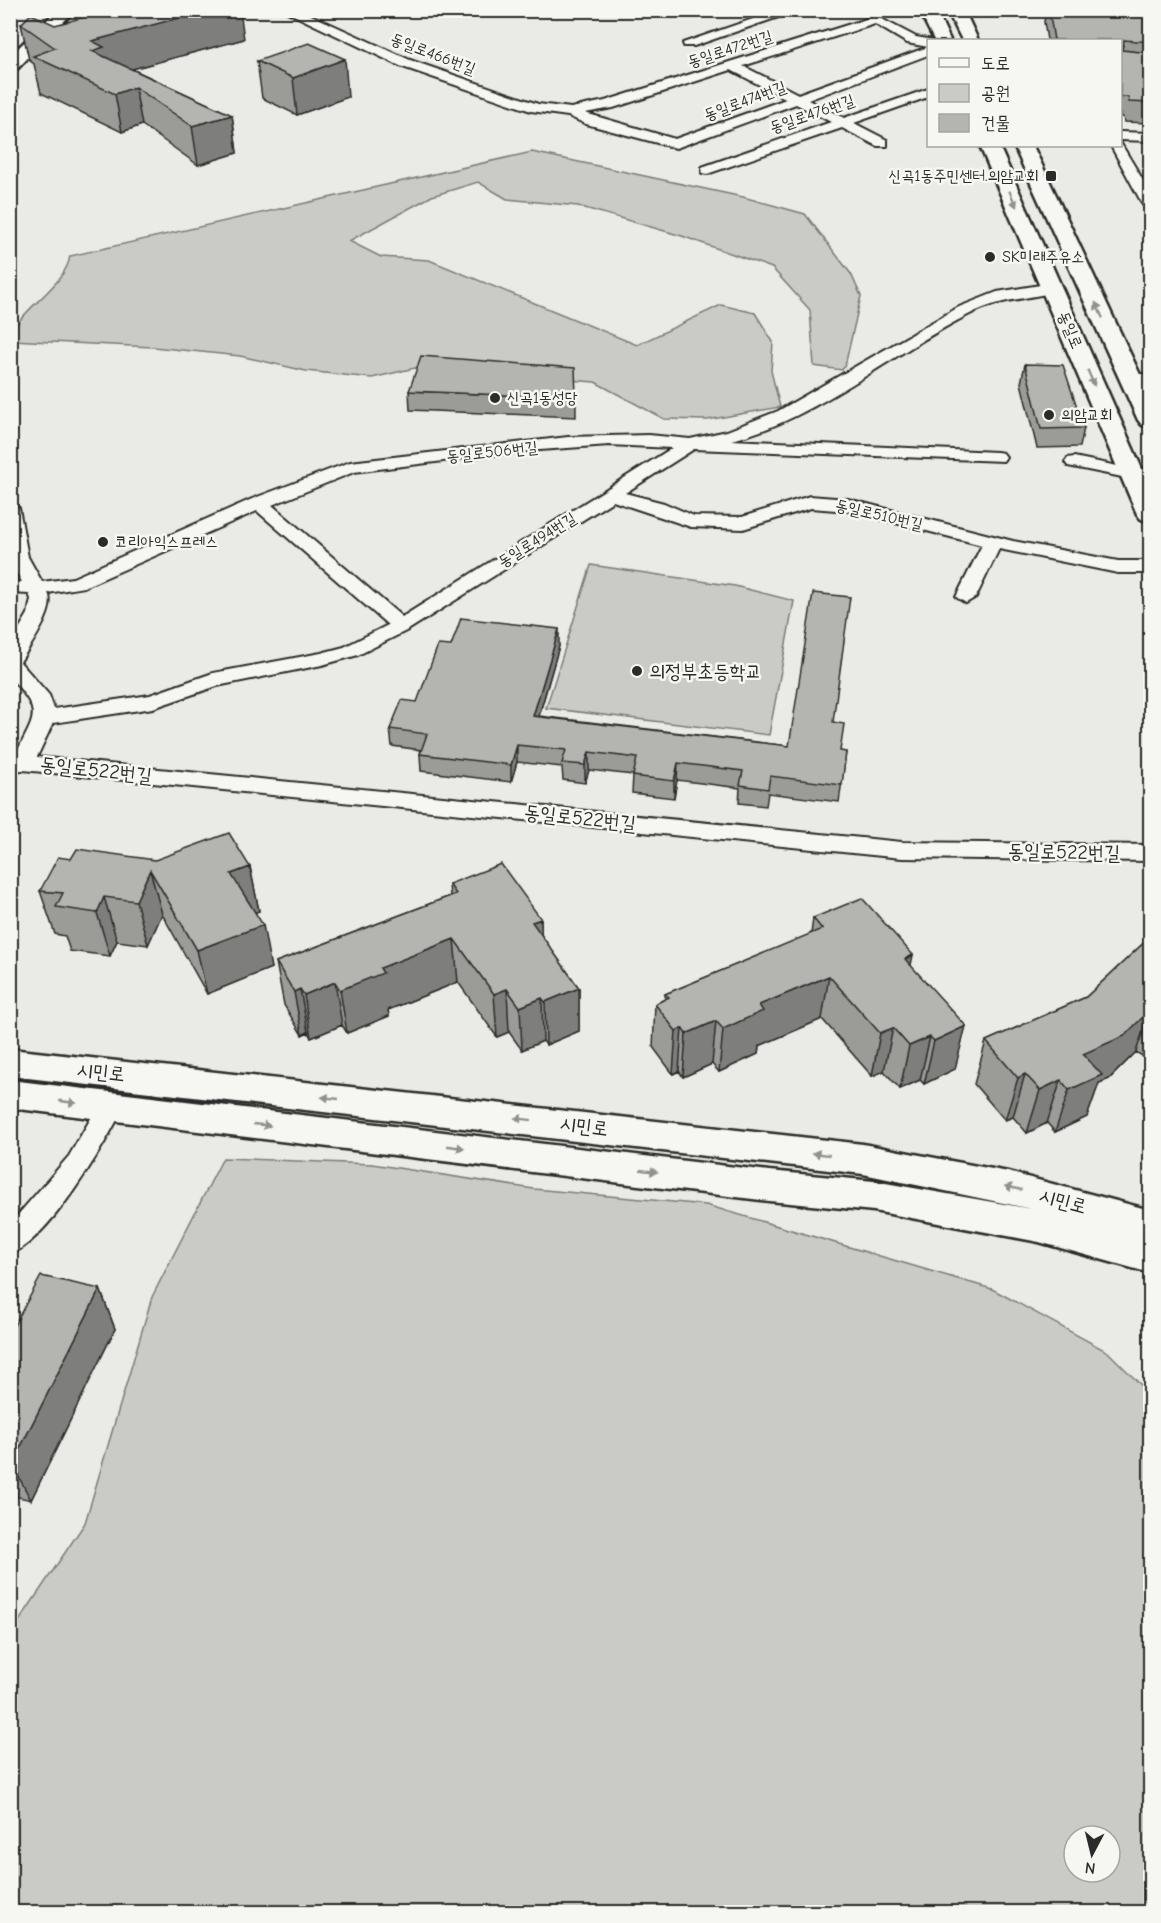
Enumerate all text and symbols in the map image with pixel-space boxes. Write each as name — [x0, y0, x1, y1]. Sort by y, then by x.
street label: 동일로472번길 — [685, 27, 775, 71]
street label: 동일로466번길 — [388, 30, 478, 78]
legend — [927, 39, 1122, 147]
text: 도로 — [981, 53, 1010, 74]
street label: 동일로474번길 — [701, 78, 789, 124]
text: 공원 — [981, 83, 1010, 104]
street label: 동일로476번길 — [767, 91, 857, 137]
text: 건물 — [981, 113, 1010, 134]
place label: 신곡1동주민센터.의암교회 — [889, 167, 1039, 185]
marker: 신곡1동주민센터.의암교회 — [1044, 169, 1058, 183]
one-way arrow — [1008, 190, 1018, 208]
place label: SK미래주유소 — [1002, 248, 1084, 266]
marker: SK미래주유소 — [983, 250, 997, 264]
one-way arrow — [1094, 301, 1104, 319]
street label: 동일로 — [1054, 309, 1086, 351]
one-way arrow — [1086, 369, 1096, 387]
place label: 신곡1동성당 — [507, 389, 578, 407]
marker: 신곡1동성당 — [488, 391, 502, 405]
place label: 의암교회 — [1061, 406, 1113, 424]
marker: 의암교회 — [1042, 408, 1056, 422]
street label: 동일로506번길 — [446, 438, 539, 466]
street label: 동일로510번길 — [834, 496, 925, 534]
street label: 동일로494번길 — [495, 509, 579, 571]
place label: 코리아익스프레스 — [115, 533, 218, 551]
marker: 코리아익스프레스 — [96, 535, 110, 549]
place label: 의정부초등학교 — [649, 660, 762, 683]
marker: 의정부초등학교 — [630, 664, 644, 678]
street label: 동일로522번길 — [39, 753, 153, 787]
street label: 동일로522번길 — [523, 801, 637, 835]
street label: 동일로522번길 — [1008, 840, 1120, 864]
street label: 시민로 — [76, 1058, 126, 1086]
one-way arrow — [320, 1093, 339, 1102]
one-way arrow — [59, 1098, 78, 1107]
street label: 시민로 — [559, 1112, 609, 1140]
one-way arrow — [514, 1114, 533, 1124]
one-way arrow — [253, 1120, 272, 1130]
one-way arrow — [446, 1142, 465, 1152]
one-way arrow — [812, 1149, 831, 1159]
one-way arrow — [640, 1167, 659, 1176]
one-way arrow — [1004, 1183, 1022, 1193]
street label: 시민로 — [1037, 1184, 1089, 1218]
north arrow — [1062, 1824, 1122, 1884]
text: N — [1084, 1858, 1097, 1877]

